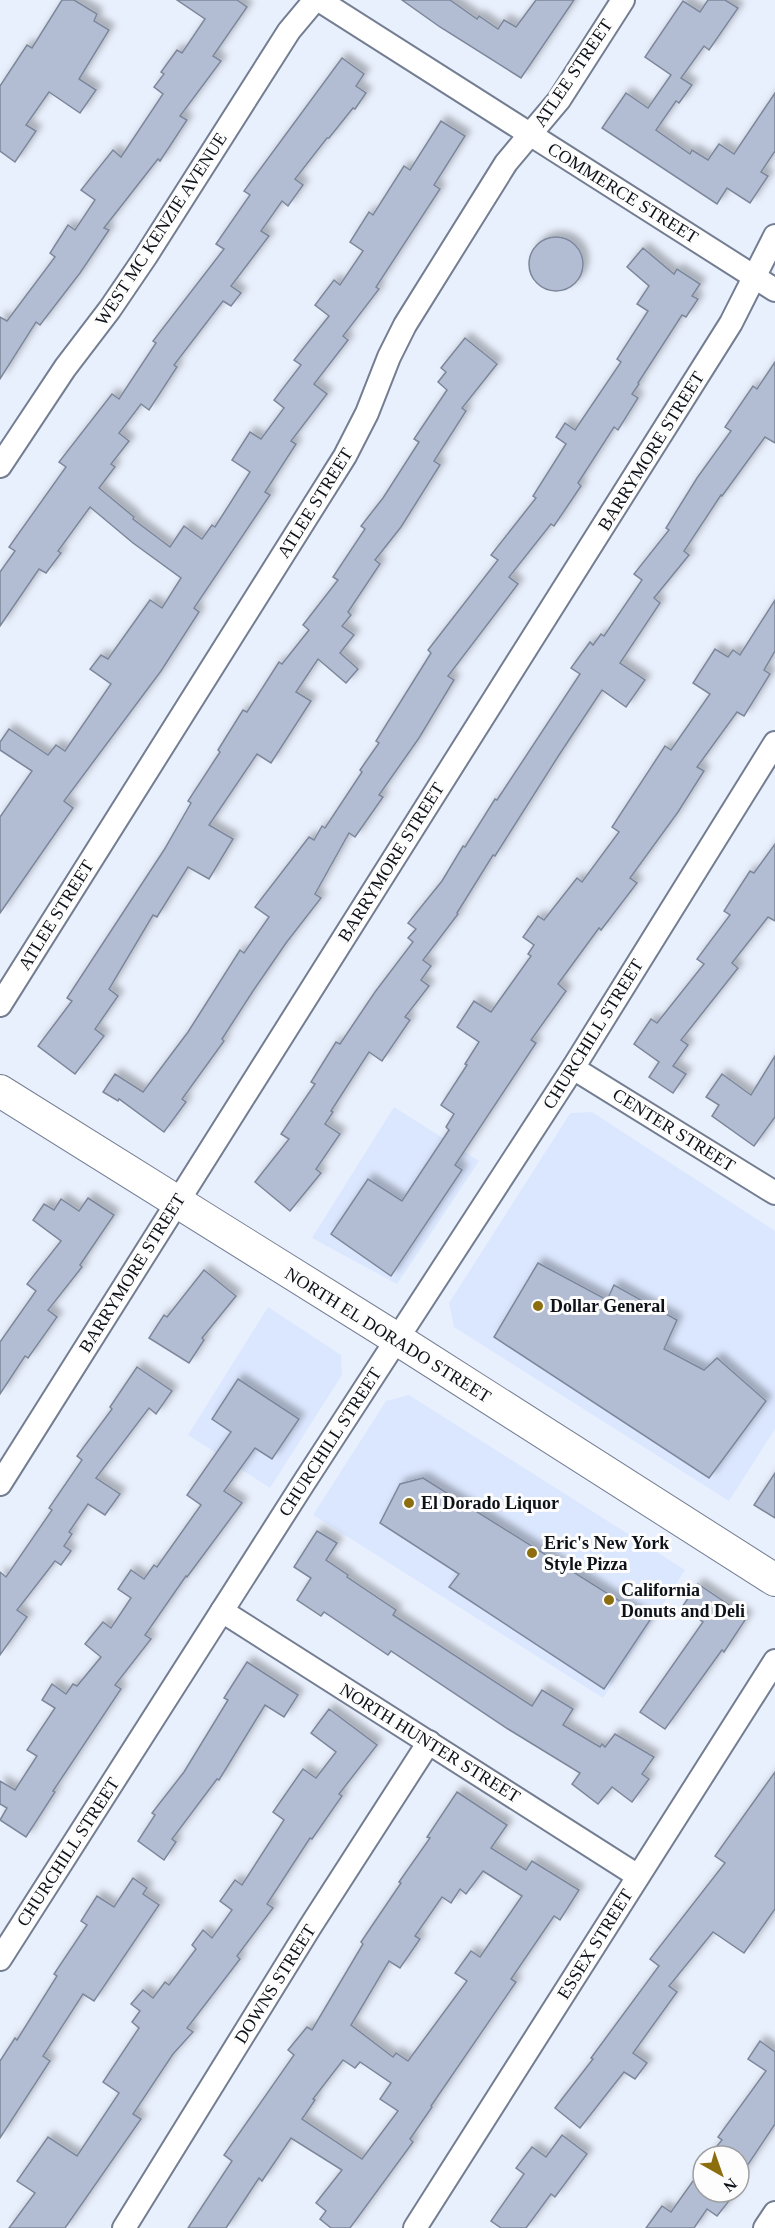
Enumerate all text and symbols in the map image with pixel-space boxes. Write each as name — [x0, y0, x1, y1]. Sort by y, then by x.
street label: ATLEE STREET — [530, 15, 616, 131]
street label: WEST MC KENZIE AVENUE — [91, 129, 231, 329]
street label: COMMERCE STREET — [544, 139, 702, 247]
street label: BARRYMORE STREET — [594, 368, 708, 534]
street label: ATLEE STREET — [273, 444, 357, 562]
street label: BARRYMORE STREET — [334, 779, 448, 945]
street label: ATLEE STREET — [14, 856, 98, 974]
street label: CHURCHILL STREET — [539, 955, 647, 1113]
street label: CENTER STREET — [609, 1084, 739, 1176]
street label: BARRYMORE STREET — [75, 1190, 189, 1356]
street label: NORTH EL DORADO STREET — [281, 1263, 495, 1407]
place label: Dollar General — [550, 1296, 665, 1316]
marker: Dollar General — [531, 1299, 545, 1313]
street label: CHURCHILL STREET — [275, 1364, 385, 1520]
place label: El Dorado Liquor — [421, 1493, 559, 1513]
marker: El Dorado Liquor — [402, 1496, 416, 1510]
place label: Eric's New York Style Pizza — [544, 1533, 669, 1574]
marker: Eric's New York Style Pizza — [525, 1546, 539, 1560]
place label: California Donuts and Deli — [621, 1580, 745, 1621]
marker: California Donuts and Deli — [602, 1593, 616, 1607]
street label: NORTH HUNTER STREET — [336, 1679, 524, 1807]
street label: CHURCHILL STREET — [13, 1774, 123, 1930]
street label: ESSEX STREET — [553, 1885, 637, 2003]
street label: DOWNS STREET — [230, 1921, 320, 2047]
north arrow — [691, 2144, 751, 2204]
text: N — [720, 2175, 740, 2196]

